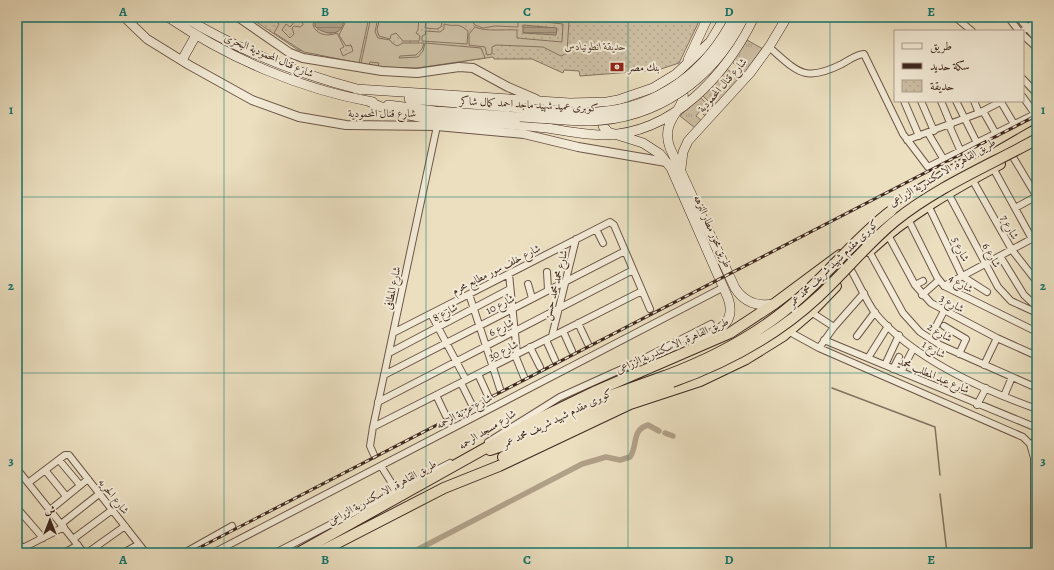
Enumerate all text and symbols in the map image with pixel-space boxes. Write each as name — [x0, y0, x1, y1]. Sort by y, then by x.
text: A — [118, 3, 128, 20]
text: B — [321, 3, 329, 20]
text: C — [523, 3, 531, 20]
text: D — [724, 3, 734, 20]
text: E — [927, 3, 935, 20]
street label: شارع قنال المحمودية البحرى — [221, 30, 316, 83]
legend — [894, 30, 1024, 102]
text: طريق — [930, 38, 952, 54]
park label: حديقة انطونيادس — [564, 39, 626, 54]
street label: شارع قنال المحمودية — [694, 55, 752, 117]
text: سكة حديد — [930, 58, 970, 74]
bank icon: بنك مصر — [609, 59, 625, 75]
place label: بنك مصر — [627, 60, 660, 75]
text: حديقة — [930, 78, 954, 94]
street label: كوبرى عميد شهيد ماجد احمد كمال شاكر — [458, 93, 599, 116]
text: 1 — [9, 101, 14, 118]
text: 1 — [1041, 101, 1046, 118]
street label: شارع قنال المحمودية — [348, 106, 416, 123]
street label: طريق القاهرة, الاسكندرية الزراعى — [886, 135, 998, 210]
street label: طريق محور مطار النزهه — [690, 192, 735, 270]
street label: شارع 7 — [995, 212, 1022, 243]
street label: كوبرى مقدم شهيد شريف محمد عمر — [784, 216, 883, 313]
street label: شارع 5 — [946, 234, 973, 265]
street label: شارع 6 — [977, 240, 1005, 271]
street label: شارع خلف سور مطابع محرم — [449, 241, 544, 300]
street label: شارع محمد محمد حسن — [539, 248, 573, 322]
street label: شارع المطافى — [381, 265, 406, 312]
street label: شارع 4 — [945, 270, 976, 298]
text: 2 — [8, 277, 15, 294]
text: 2 — [1040, 277, 1047, 294]
street label: شارع 10 — [483, 291, 518, 320]
street label: شارع 3 — [936, 291, 967, 318]
street label: شارع 8 — [430, 300, 461, 327]
street label: طريق القاهرة, الاسكندرية الزراعى — [613, 314, 731, 377]
street label: شارع 6 — [486, 315, 517, 342]
street label: شارع 2 — [923, 319, 955, 347]
street label: شارع 30 — [486, 337, 522, 366]
street label: شارع 1 — [918, 337, 948, 364]
street label: شارع عبد المطلب محمد — [895, 354, 972, 399]
street label: كوبرى مقدم شهيد شريف محمد عمر — [499, 385, 616, 454]
street label: شارع عزبة الرحمه — [434, 390, 496, 434]
street label: شارع مسجد الرحمه — [456, 406, 520, 455]
text: 3 — [8, 452, 14, 469]
text: 3 — [1040, 452, 1046, 469]
street label: طريق القاهرة, الاسكندرية الزراعى — [325, 456, 439, 529]
street label: شارع الحريه — [93, 475, 132, 519]
north arrow — [30, 500, 70, 540]
text: ش — [45, 503, 56, 518]
text: A — [118, 551, 128, 568]
text: B — [321, 551, 329, 568]
text: C — [523, 551, 531, 568]
text: D — [724, 551, 734, 568]
text: E — [927, 551, 935, 568]

